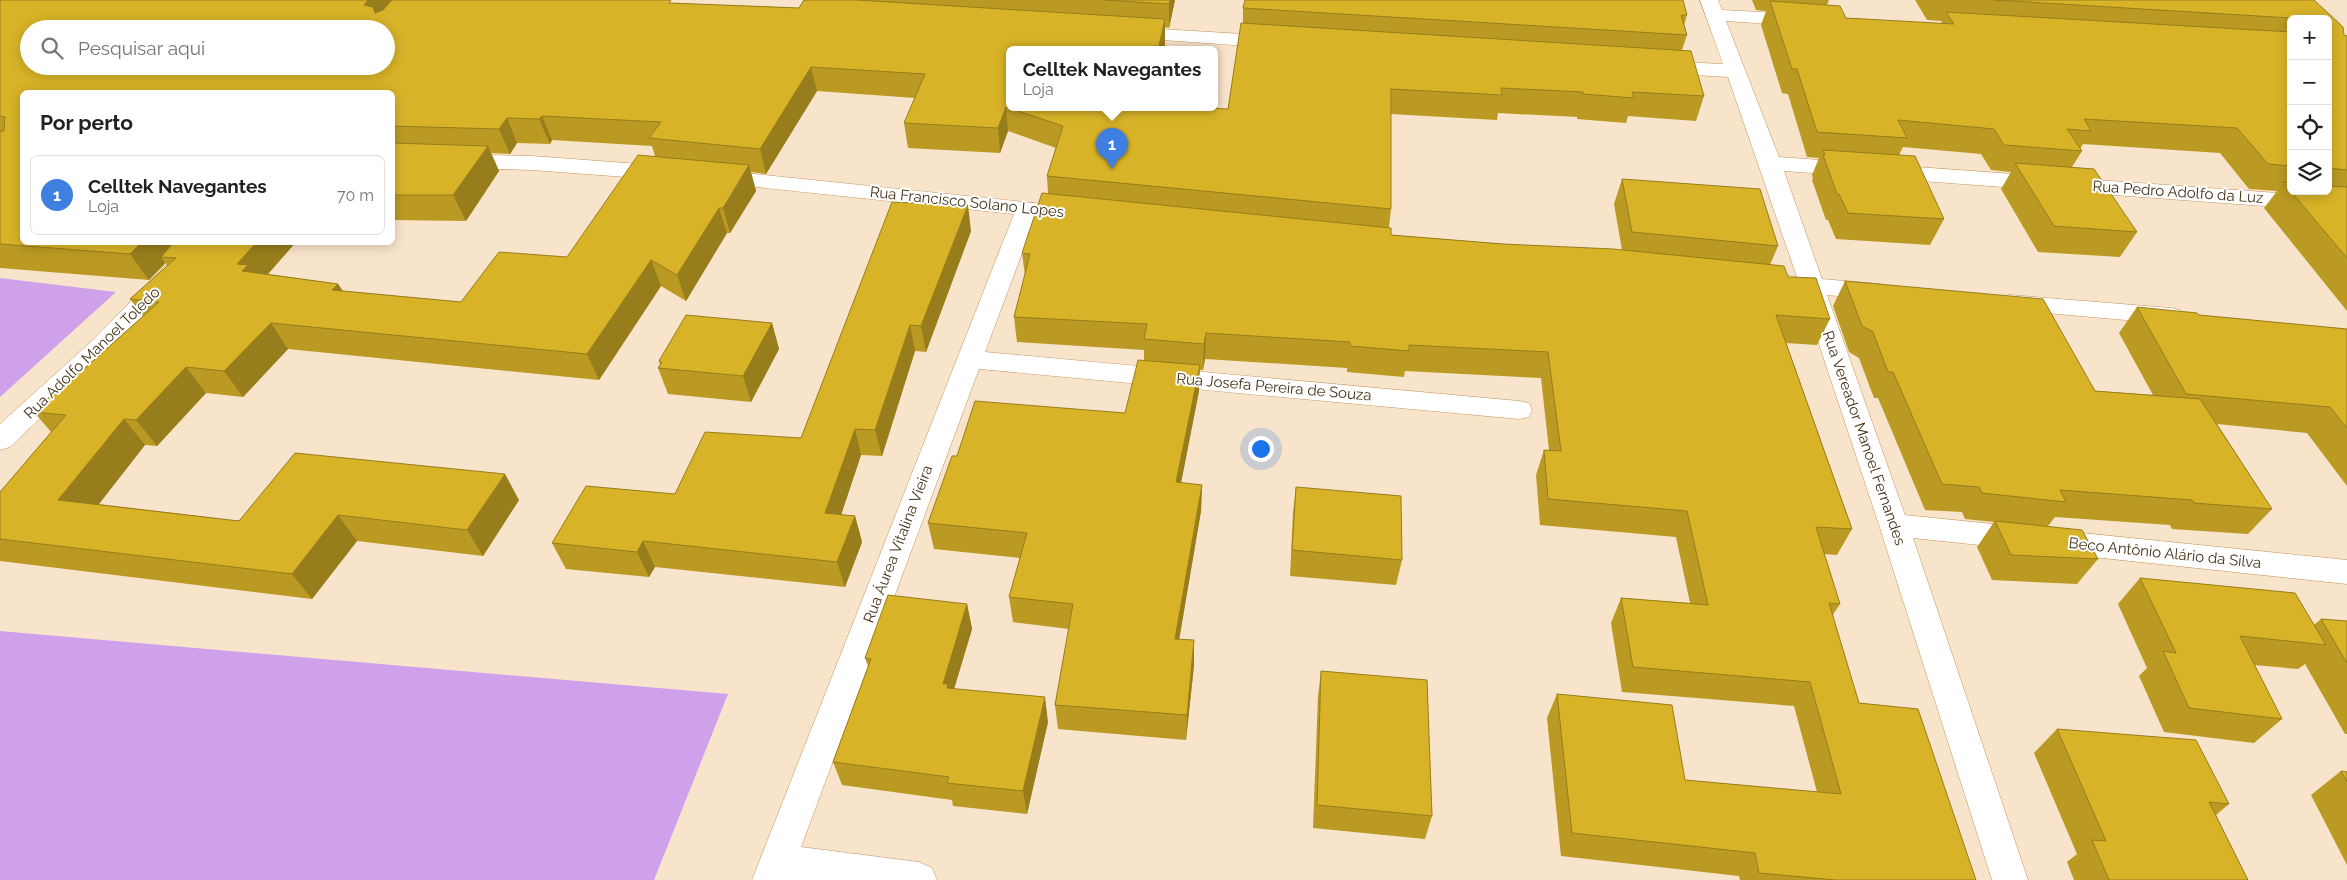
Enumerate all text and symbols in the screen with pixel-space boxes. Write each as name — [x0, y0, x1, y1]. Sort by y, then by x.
map controls — [2287, 15, 2332, 195]
button: + — [2287, 15, 2332, 60]
search box — [20, 20, 395, 75]
icon: search — [38, 34, 66, 62]
text: Pesquisar aqui — [78, 37, 205, 59]
popup — [1006, 46, 1218, 111]
text: Celltek Navegantes — [1023, 58, 1201, 80]
button: − — [2287, 60, 2332, 105]
text: Loja — [1023, 80, 1054, 99]
button: locate — [2287, 105, 2332, 150]
text: Por perto — [40, 110, 133, 135]
pin: 1 — [1096, 128, 1128, 169]
button: layers — [2287, 150, 2332, 195]
text: Celltek Navegantes — [88, 175, 267, 197]
street label: Rua Pedro Adolfo da Luz — [2092, 177, 2264, 207]
street label: Rua Francisco Solano Lopes — [869, 183, 1065, 221]
text: 1 — [53, 186, 61, 205]
text: 70 m — [337, 186, 374, 205]
text: Loja — [88, 197, 119, 216]
street label: Rua Adolfo Manoel Toledo — [20, 283, 164, 423]
street label: Rua Vereador Manoel Fernandes — [1819, 328, 1909, 548]
street label: Rua Josefa Pereira de Souza — [1176, 369, 1372, 405]
your location — [1248, 436, 1274, 462]
street label: Rua Áurea Vitalina Vieira — [860, 463, 936, 625]
street label: Beco Antônio Alário da Silva — [2068, 534, 2262, 572]

